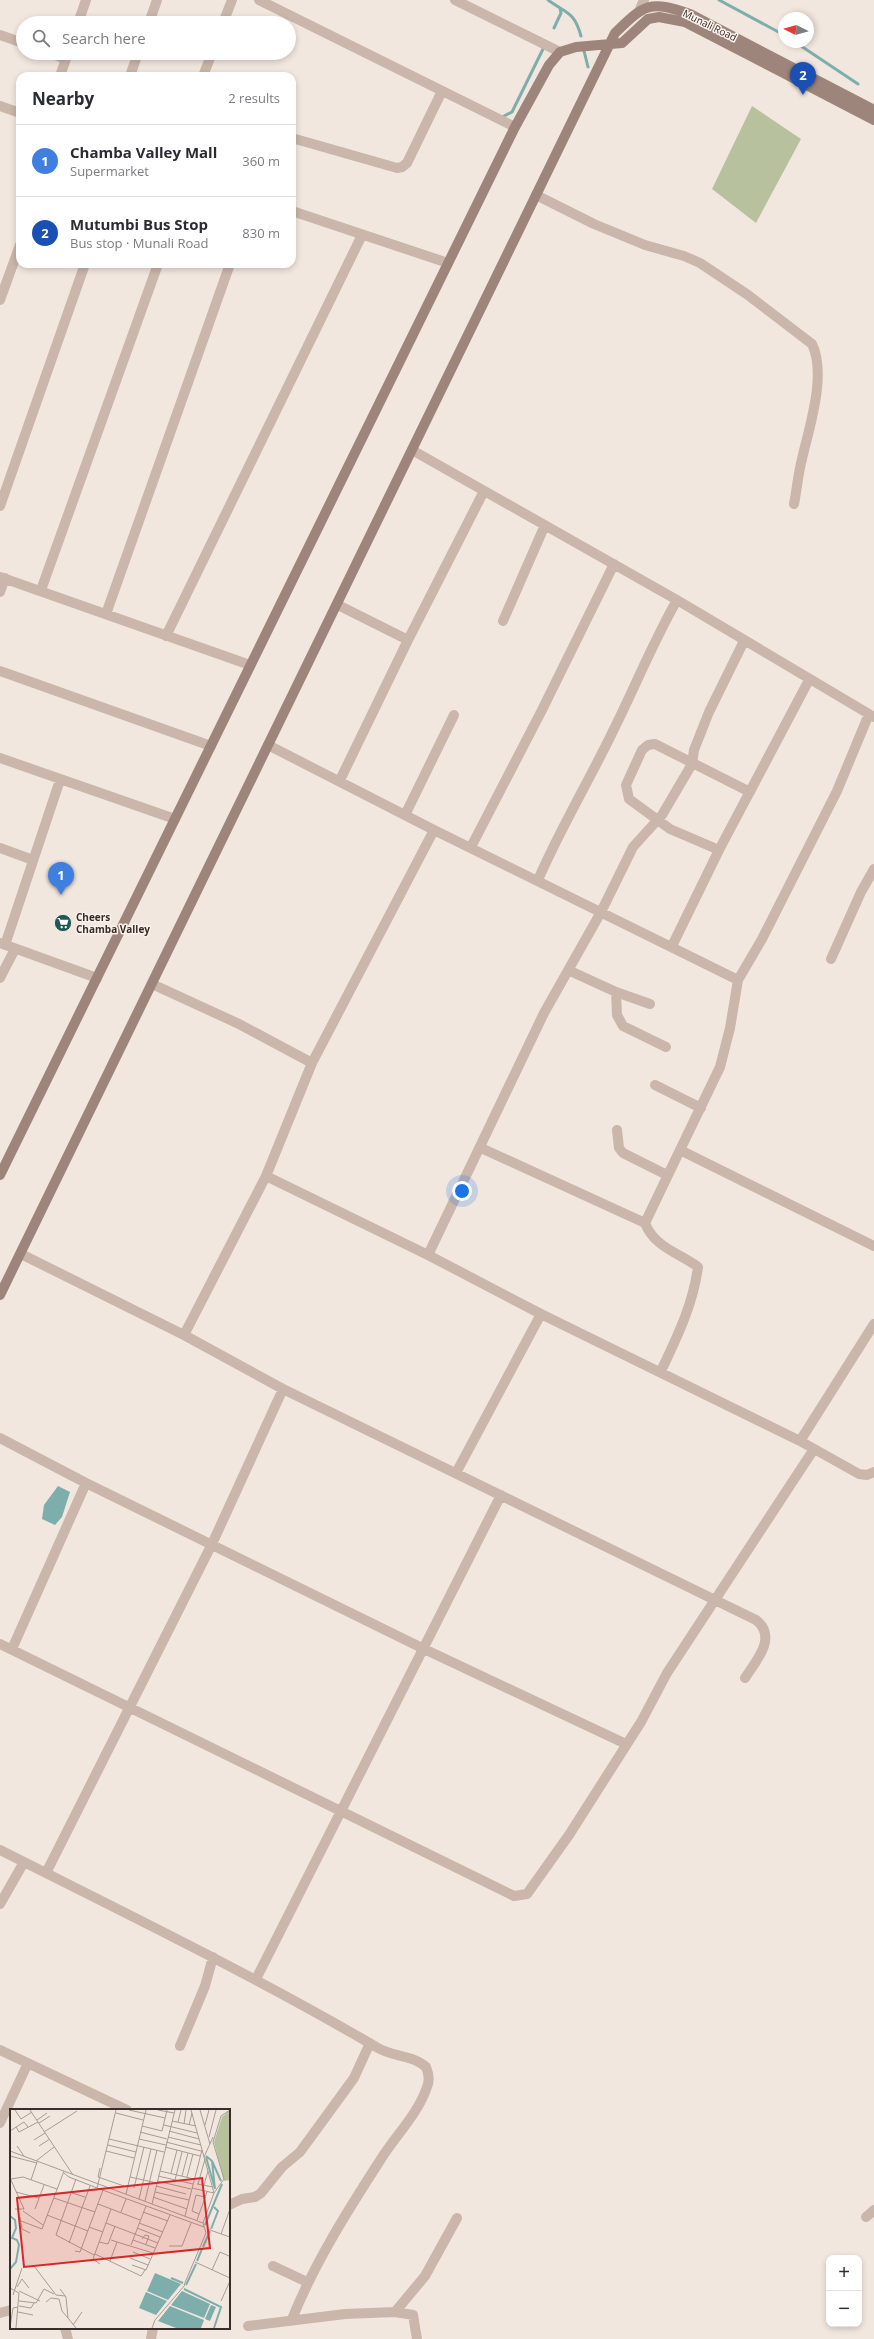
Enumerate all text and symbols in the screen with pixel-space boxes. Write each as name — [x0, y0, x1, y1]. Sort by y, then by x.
street label: Munali Road — [681, 6, 739, 44]
north arrow — [778, 12, 814, 48]
search box — [16, 16, 296, 60]
icon: search — [30, 27, 52, 49]
text: Search here — [62, 28, 146, 48]
pin: 2 — [790, 62, 816, 95]
text: Nearby — [32, 87, 94, 110]
text: 2 results — [228, 89, 280, 107]
text: Chamba Valley Mall — [70, 142, 217, 162]
text: 1 — [41, 152, 49, 170]
text: 360 m — [242, 152, 280, 170]
text: Supermarket — [70, 162, 149, 180]
text: Mutumbi Bus Stop — [70, 214, 208, 234]
text: 2 — [41, 224, 49, 242]
text: 830 m — [242, 224, 280, 242]
text: Bus stop · Munali Road — [70, 234, 209, 252]
pin: 1 — [48, 862, 74, 895]
place label: Cheers Chamba Valley — [76, 910, 150, 936]
supermarket icon: Cheers Chamba Valley — [53, 913, 73, 933]
your location — [452, 1181, 472, 1201]
inset map — [10, 2109, 230, 2329]
map controls — [826, 2255, 862, 2327]
button: + — [826, 2255, 862, 2291]
button: − — [826, 2291, 862, 2327]

